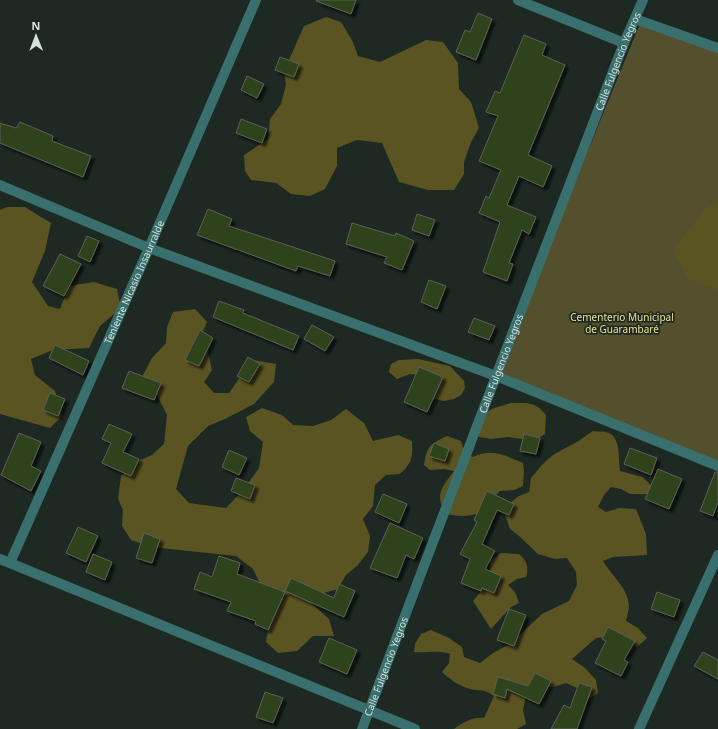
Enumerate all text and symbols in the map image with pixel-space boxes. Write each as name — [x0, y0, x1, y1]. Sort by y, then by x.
street label: Calle Fulgencio Yegros — [592, 10, 644, 113]
north arrow — [16, 16, 56, 56]
text: N — [31, 18, 40, 33]
street label: Teniente Nicasio Insaurralde — [100, 218, 167, 346]
park label: Cementerio Municipal de Guarambaré — [570, 310, 674, 336]
street label: Calle Fulgencio Yegros — [476, 312, 526, 415]
street label: Calle Fulgencio Yegros — [361, 615, 411, 718]

